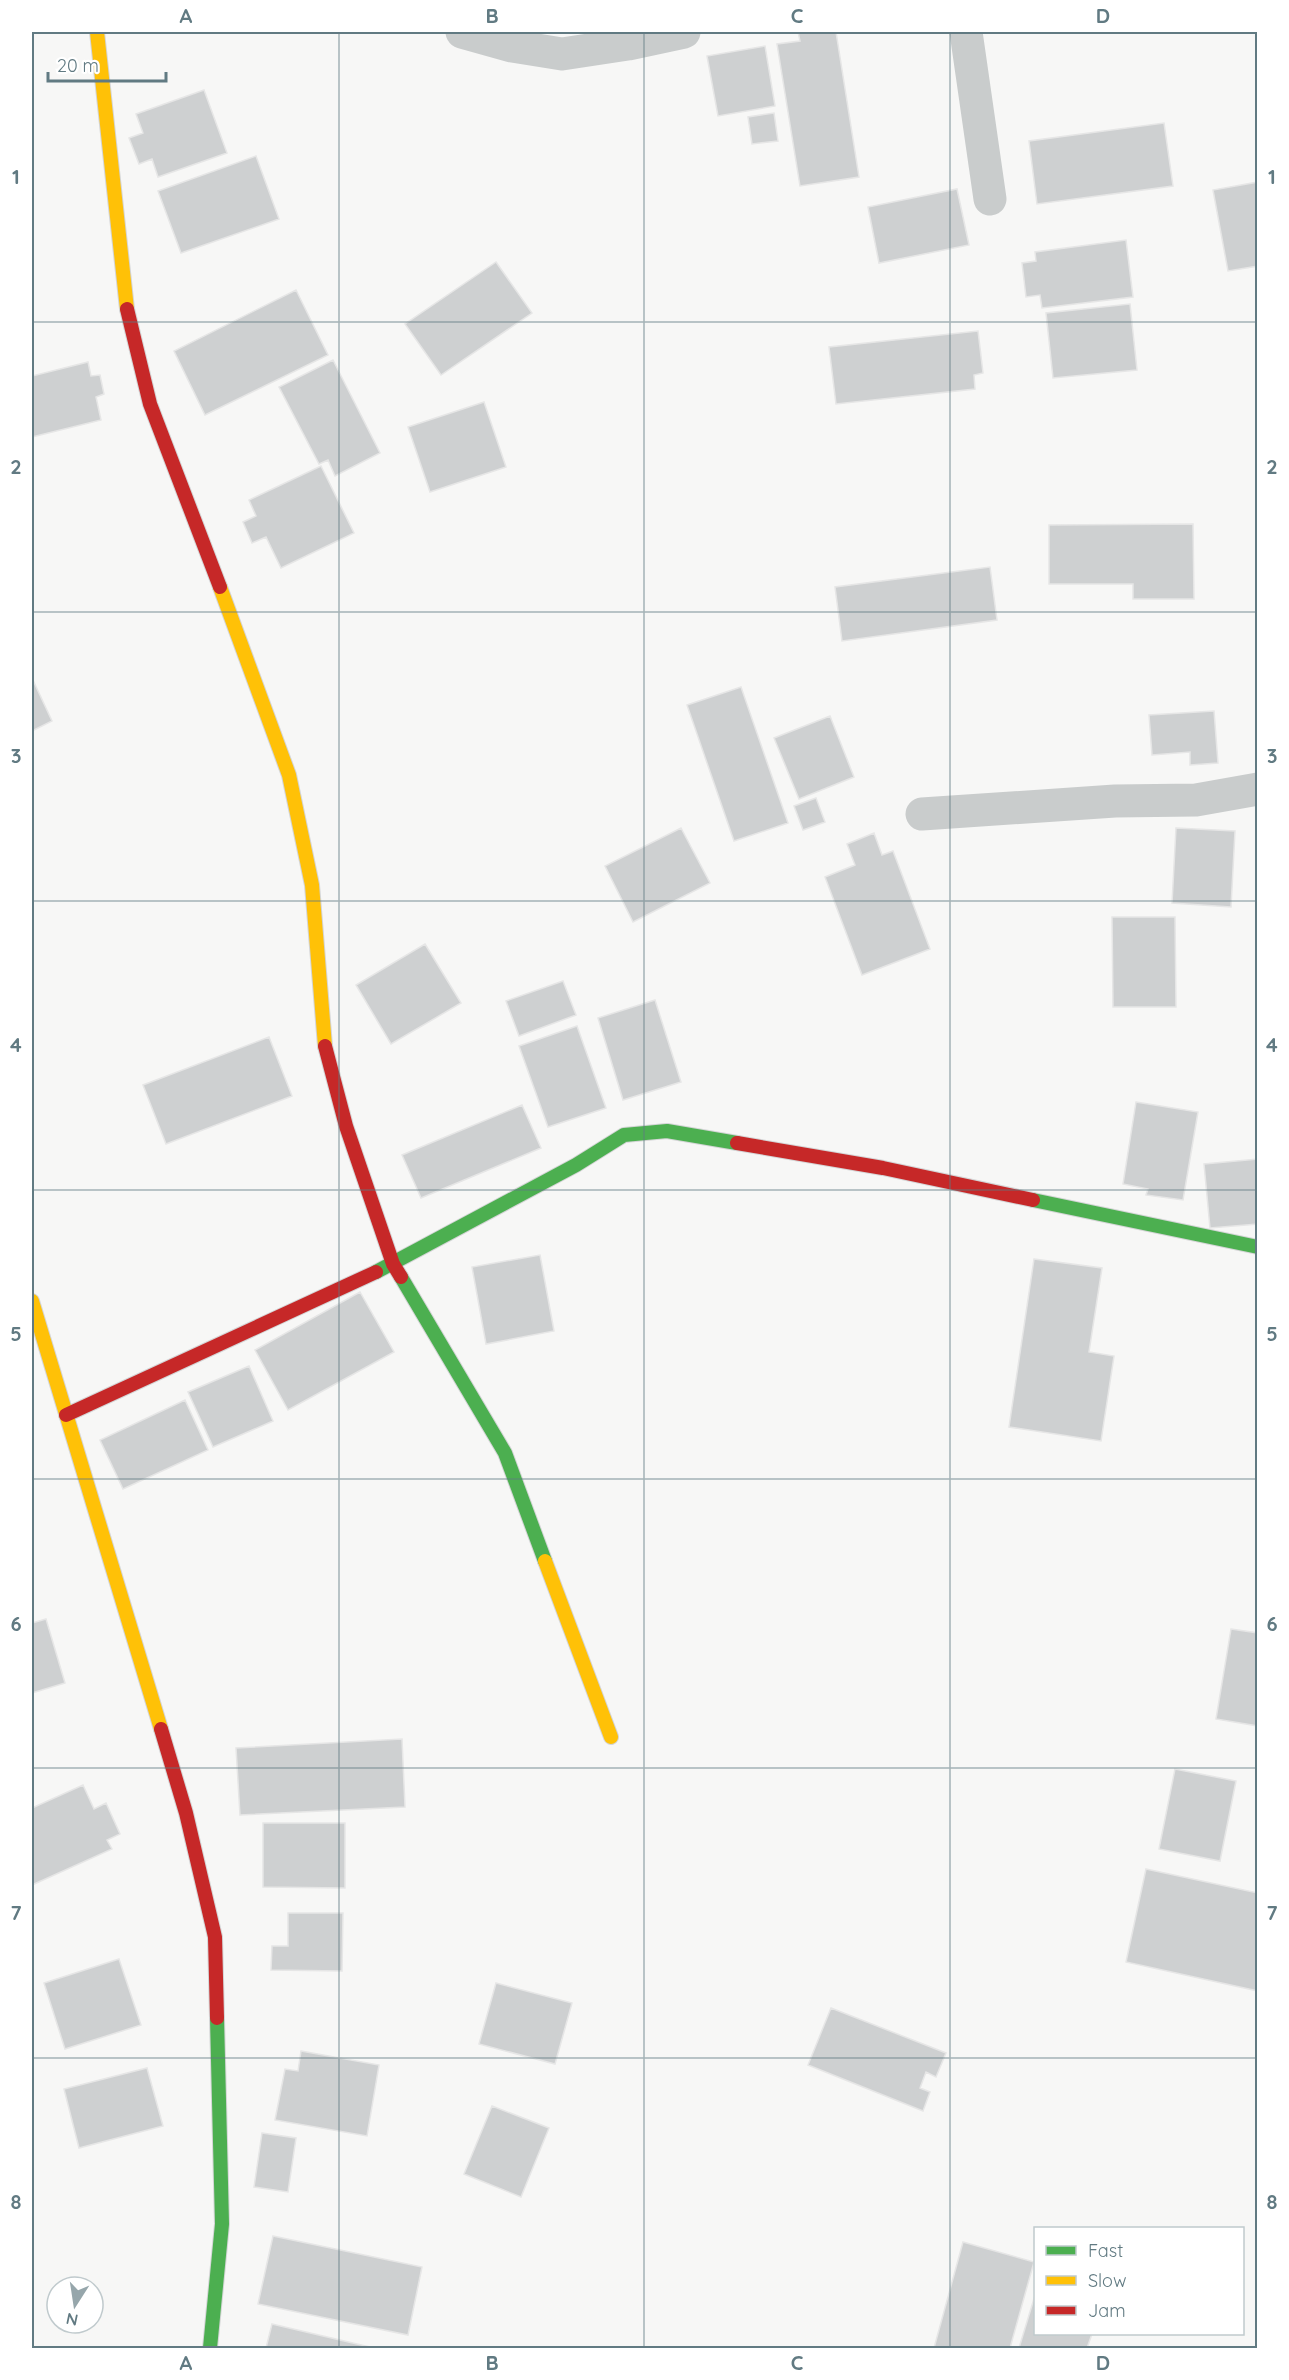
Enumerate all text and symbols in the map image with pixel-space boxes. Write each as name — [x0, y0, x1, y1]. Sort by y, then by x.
text: A — [180, 3, 193, 28]
text: B — [485, 3, 499, 28]
text: C — [791, 3, 804, 28]
text: D — [1096, 3, 1110, 28]
scale bar — [48, 45, 166, 83]
text: 20 m — [57, 54, 99, 77]
text: 1 — [12, 164, 20, 189]
text: 1 — [1268, 164, 1276, 189]
text: 2 — [10, 454, 22, 479]
text: 2 — [1266, 454, 1278, 479]
text: 3 — [11, 743, 21, 768]
text: 3 — [1267, 743, 1277, 768]
text: 4 — [10, 1032, 22, 1057]
text: 4 — [1266, 1032, 1278, 1057]
text: 5 — [10, 1321, 22, 1346]
text: 5 — [1266, 1321, 1278, 1346]
text: 6 — [10, 1611, 22, 1636]
text: 6 — [1266, 1611, 1278, 1636]
text: 7 — [11, 1900, 22, 1925]
text: 7 — [1267, 1900, 1278, 1925]
text: 8 — [11, 2189, 22, 2214]
text: 8 — [1267, 2189, 1278, 2214]
legend — [1034, 2227, 1244, 2335]
text: Fast — [1088, 2239, 1123, 2262]
text: Slow — [1088, 2269, 1126, 2292]
north arrow — [45, 2275, 105, 2335]
text: Jam — [1088, 2299, 1126, 2322]
text: N — [64, 2309, 80, 2331]
text: A — [180, 2350, 193, 2375]
text: B — [485, 2350, 499, 2375]
text: C — [791, 2350, 804, 2375]
text: D — [1096, 2350, 1110, 2375]

